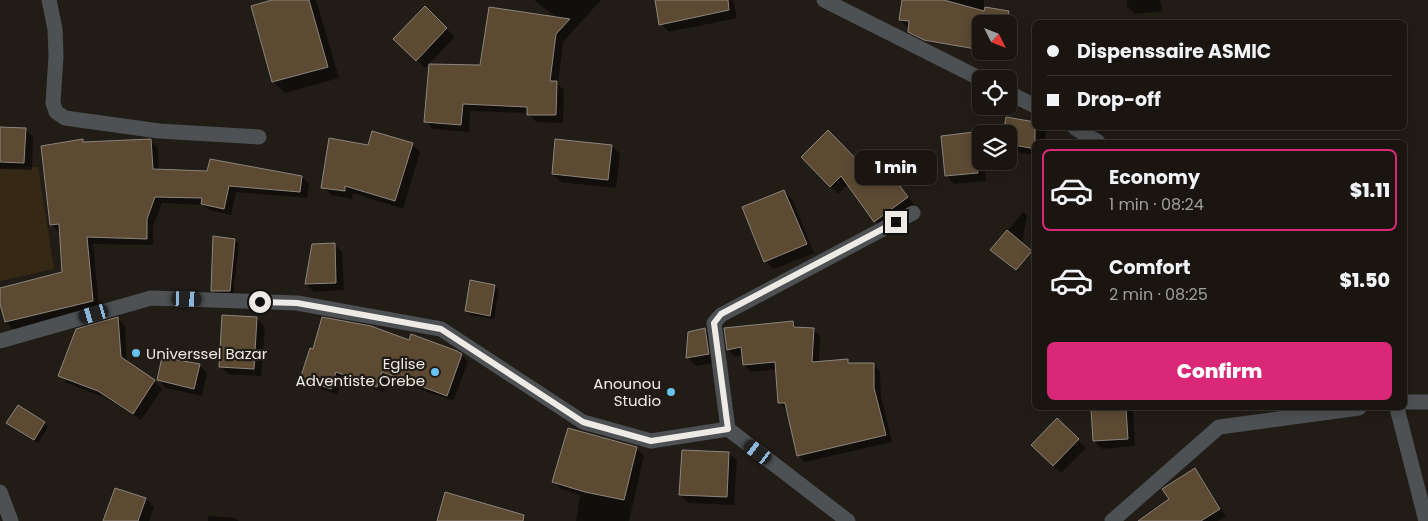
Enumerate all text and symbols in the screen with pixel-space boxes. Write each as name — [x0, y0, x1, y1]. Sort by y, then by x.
north arrow — [972, 15, 1018, 60]
map controls — [972, 15, 1017, 170]
text: Dispenssaire ASMIC — [1077, 38, 1271, 65]
button: locate — [972, 70, 1017, 115]
text: Drop-off — [1077, 86, 1161, 113]
button: layers — [972, 125, 1017, 170]
callout: 1 min — [855, 150, 937, 184]
text: 1 min — [875, 156, 917, 179]
text: Economy — [1109, 164, 1200, 191]
icon: car — [1049, 168, 1094, 213]
text: $1.11 — [1350, 177, 1390, 204]
text: 1 min · 08:24 — [1109, 193, 1204, 216]
route end — [885, 211, 907, 233]
text: Comfort — [1109, 254, 1191, 281]
icon: car — [1049, 258, 1094, 303]
text: $1.50 — [1339, 267, 1390, 294]
text: 2 min · 08:25 — [1109, 283, 1208, 306]
car — [171, 291, 202, 307]
route start — [249, 291, 271, 313]
car — [77, 303, 110, 325]
button: Confirm — [1047, 342, 1392, 400]
place label: Universsel Bazar — [146, 343, 268, 364]
marker: Universsel Bazar — [130, 347, 142, 359]
place label: Eglise Adventiste Orebe — [296, 353, 425, 391]
marker: Eglise Adventiste Orebe — [429, 366, 441, 378]
place label: Anounou Studio — [593, 373, 661, 411]
marker: Anounou Studio — [665, 386, 677, 398]
car — [741, 437, 774, 467]

